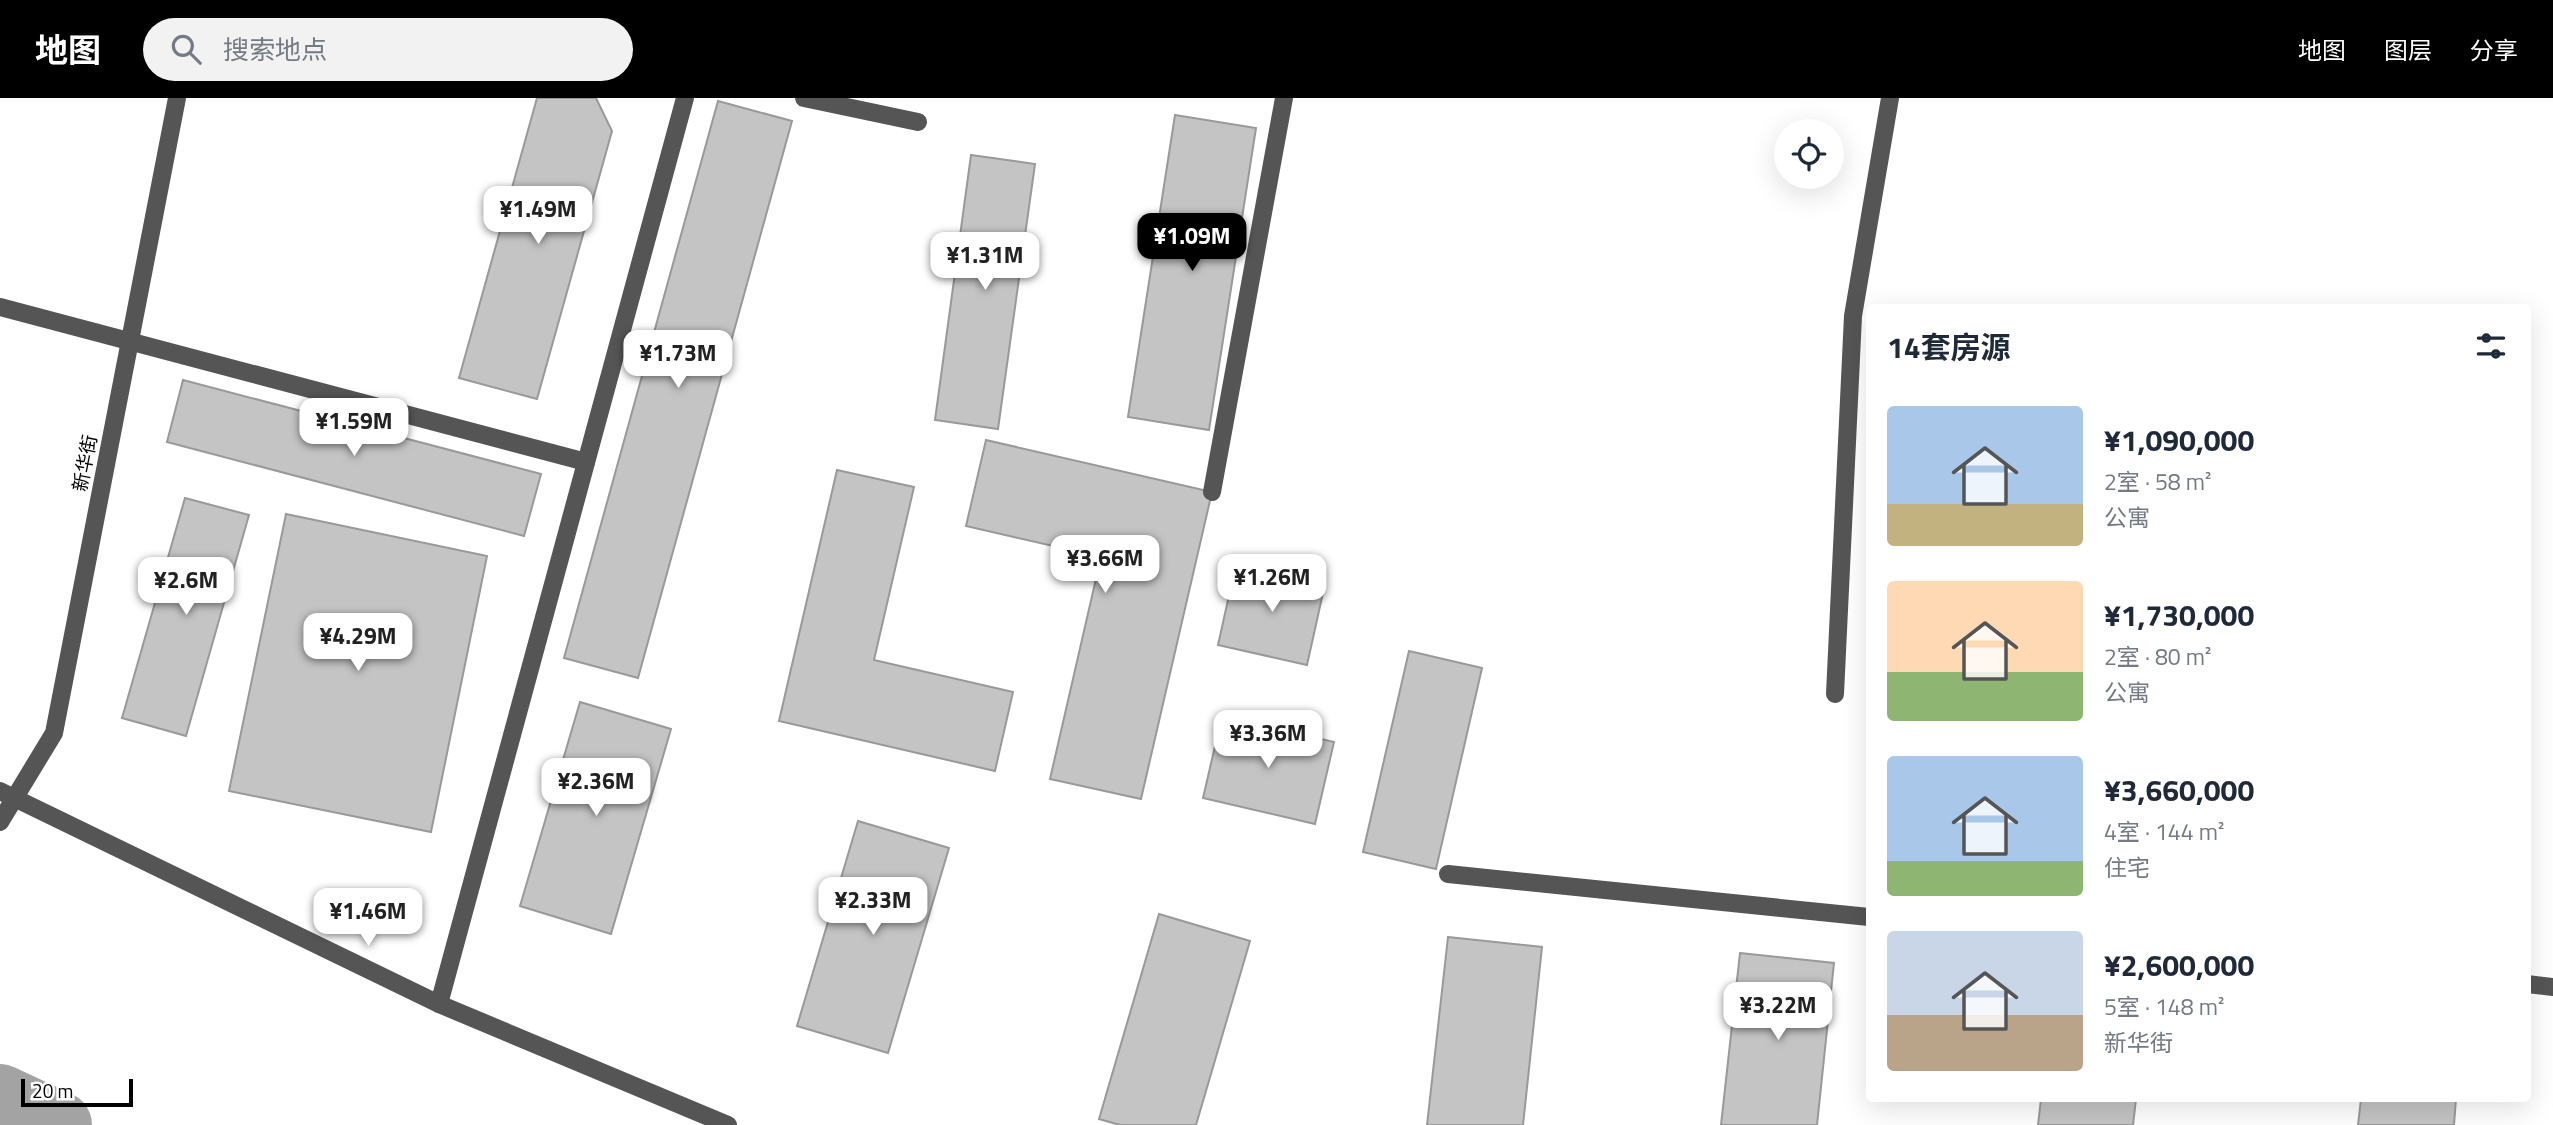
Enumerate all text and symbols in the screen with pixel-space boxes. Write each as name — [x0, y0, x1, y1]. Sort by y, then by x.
search box — [143, 18, 633, 81]
text: 地图 — [35, 25, 101, 75]
icon: search — [167, 30, 205, 68]
text: 搜索地点 — [223, 30, 327, 69]
text: 地图 — [2298, 32, 2346, 68]
text: 图层 — [2384, 32, 2432, 68]
text: 分享 — [2470, 32, 2518, 68]
map controls — [1774, 119, 1844, 189]
button: locate — [1774, 119, 1844, 189]
pin: ¥1.49M — [481, 186, 595, 246]
text: ¥1.49M — [499, 191, 577, 226]
pin: ¥1.09M — [1135, 214, 1249, 273]
text: ¥1.09M — [1153, 218, 1231, 253]
pin: ¥1.31M — [928, 232, 1042, 292]
text: ¥1.31M — [946, 237, 1024, 272]
text: 14套房源 — [1887, 324, 2011, 370]
icon: filters — [2472, 327, 2510, 365]
pin: ¥1.73M — [621, 330, 735, 390]
text: ¥1.73M — [639, 335, 717, 370]
pin: ¥1.59M — [297, 398, 411, 458]
text: ¥1.59M — [315, 403, 393, 438]
text: ¥1,090,000 — [2104, 417, 2254, 463]
street label: 新华街 — [64, 432, 104, 494]
icon: home — [1943, 434, 2027, 518]
text: 2室 · 58 m² — [2104, 464, 2211, 499]
text: 公寓 — [2104, 500, 2150, 535]
pin: ¥3.66M — [1048, 536, 1162, 595]
text: ¥3.66M — [1066, 540, 1144, 575]
pin: ¥1.26M — [1215, 554, 1329, 614]
pin: ¥2.6M — [137, 558, 235, 617]
text: ¥1.26M — [1233, 559, 1311, 594]
text: ¥2.6M — [154, 562, 218, 597]
text: ¥1,730,000 — [2104, 592, 2254, 638]
icon: home — [1943, 609, 2027, 693]
pin: ¥4.29M — [301, 614, 415, 673]
text: ¥4.29M — [319, 618, 397, 653]
text: 2室 · 80 m² — [2104, 639, 2211, 674]
text: 公寓 — [2104, 675, 2150, 710]
pin: ¥3.36M — [1211, 710, 1325, 770]
text: ¥3.36M — [1229, 715, 1307, 750]
pin: ¥2.36M — [539, 758, 653, 818]
text: ¥2.36M — [557, 763, 635, 798]
text: ¥3,660,000 — [2104, 767, 2254, 813]
icon: home — [1943, 784, 2027, 868]
text: 4室 · 144 m² — [2104, 814, 2224, 849]
text: 住宅 — [2104, 850, 2150, 885]
pin: ¥2.33M — [816, 878, 930, 937]
text: ¥2.33M — [834, 882, 912, 917]
pin: ¥1.46M — [311, 888, 425, 948]
text: ¥1.46M — [329, 893, 407, 928]
text: ¥2,600,000 — [2104, 942, 2254, 988]
icon: home — [1943, 959, 2027, 1043]
pin: ¥3.22M — [1721, 982, 1835, 1042]
text: ¥3.22M — [1739, 987, 1817, 1022]
text: 5室 · 148 m² — [2104, 989, 2224, 1024]
text: 新华街 — [2104, 1025, 2173, 1060]
scale bar — [21, 1076, 133, 1108]
text: 20 m — [32, 1076, 73, 1105]

